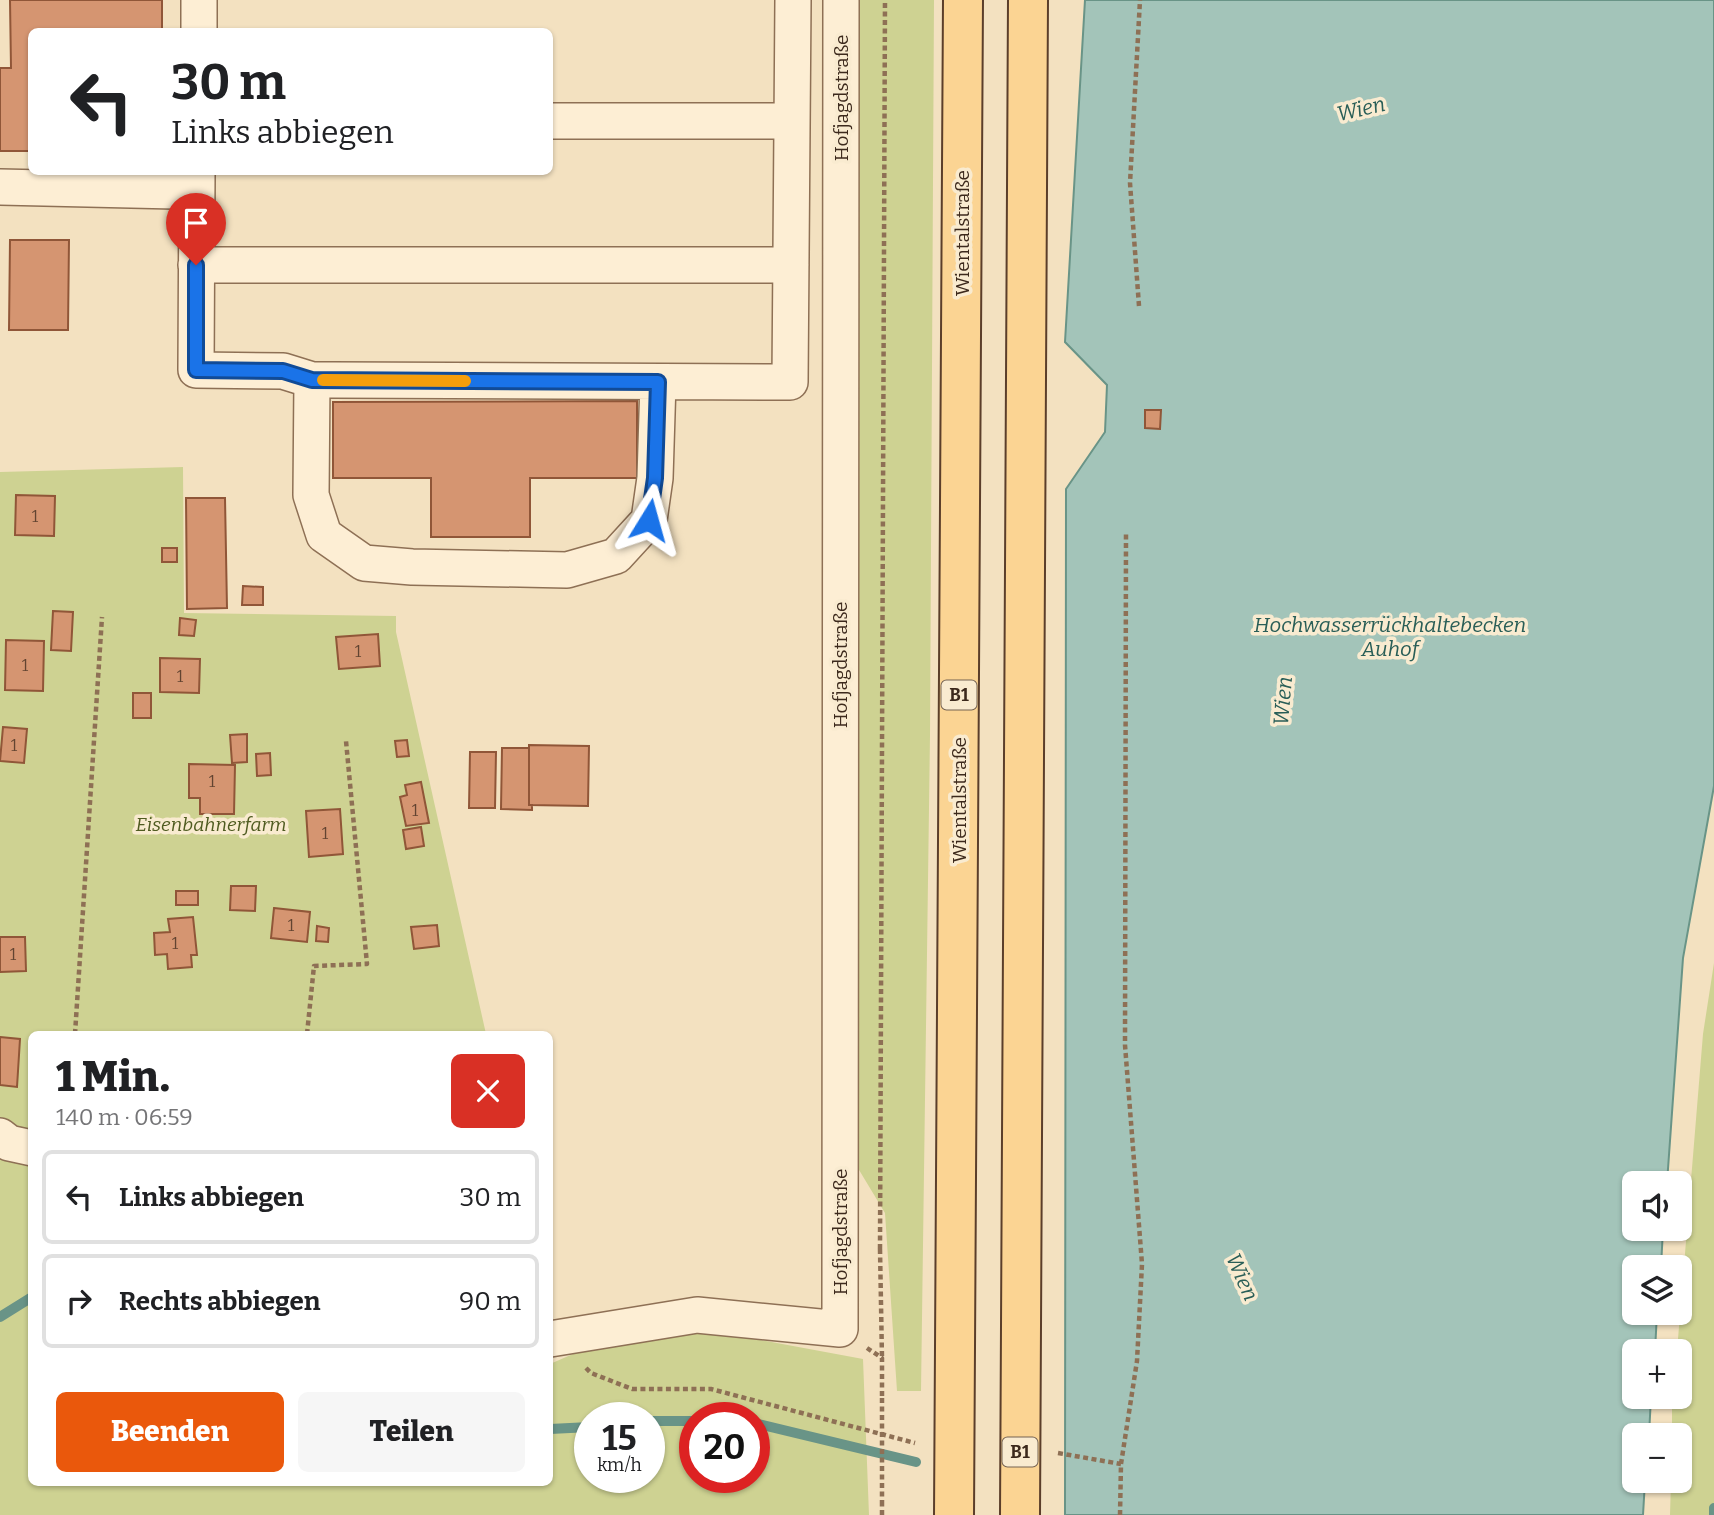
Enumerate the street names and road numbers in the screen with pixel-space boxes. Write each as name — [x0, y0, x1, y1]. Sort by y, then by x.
street label: Hofjagdstraße — [830, 35, 853, 161]
street label: Wientalstraße — [951, 170, 974, 296]
street label: Hofjagdstraße — [829, 602, 852, 728]
road number: B1 — [942, 680, 976, 710]
street label: Wientalstraße — [948, 737, 971, 863]
street label: Hofjagdstraße — [829, 1169, 852, 1295]
road number: B1 — [1002, 1437, 1038, 1466]

